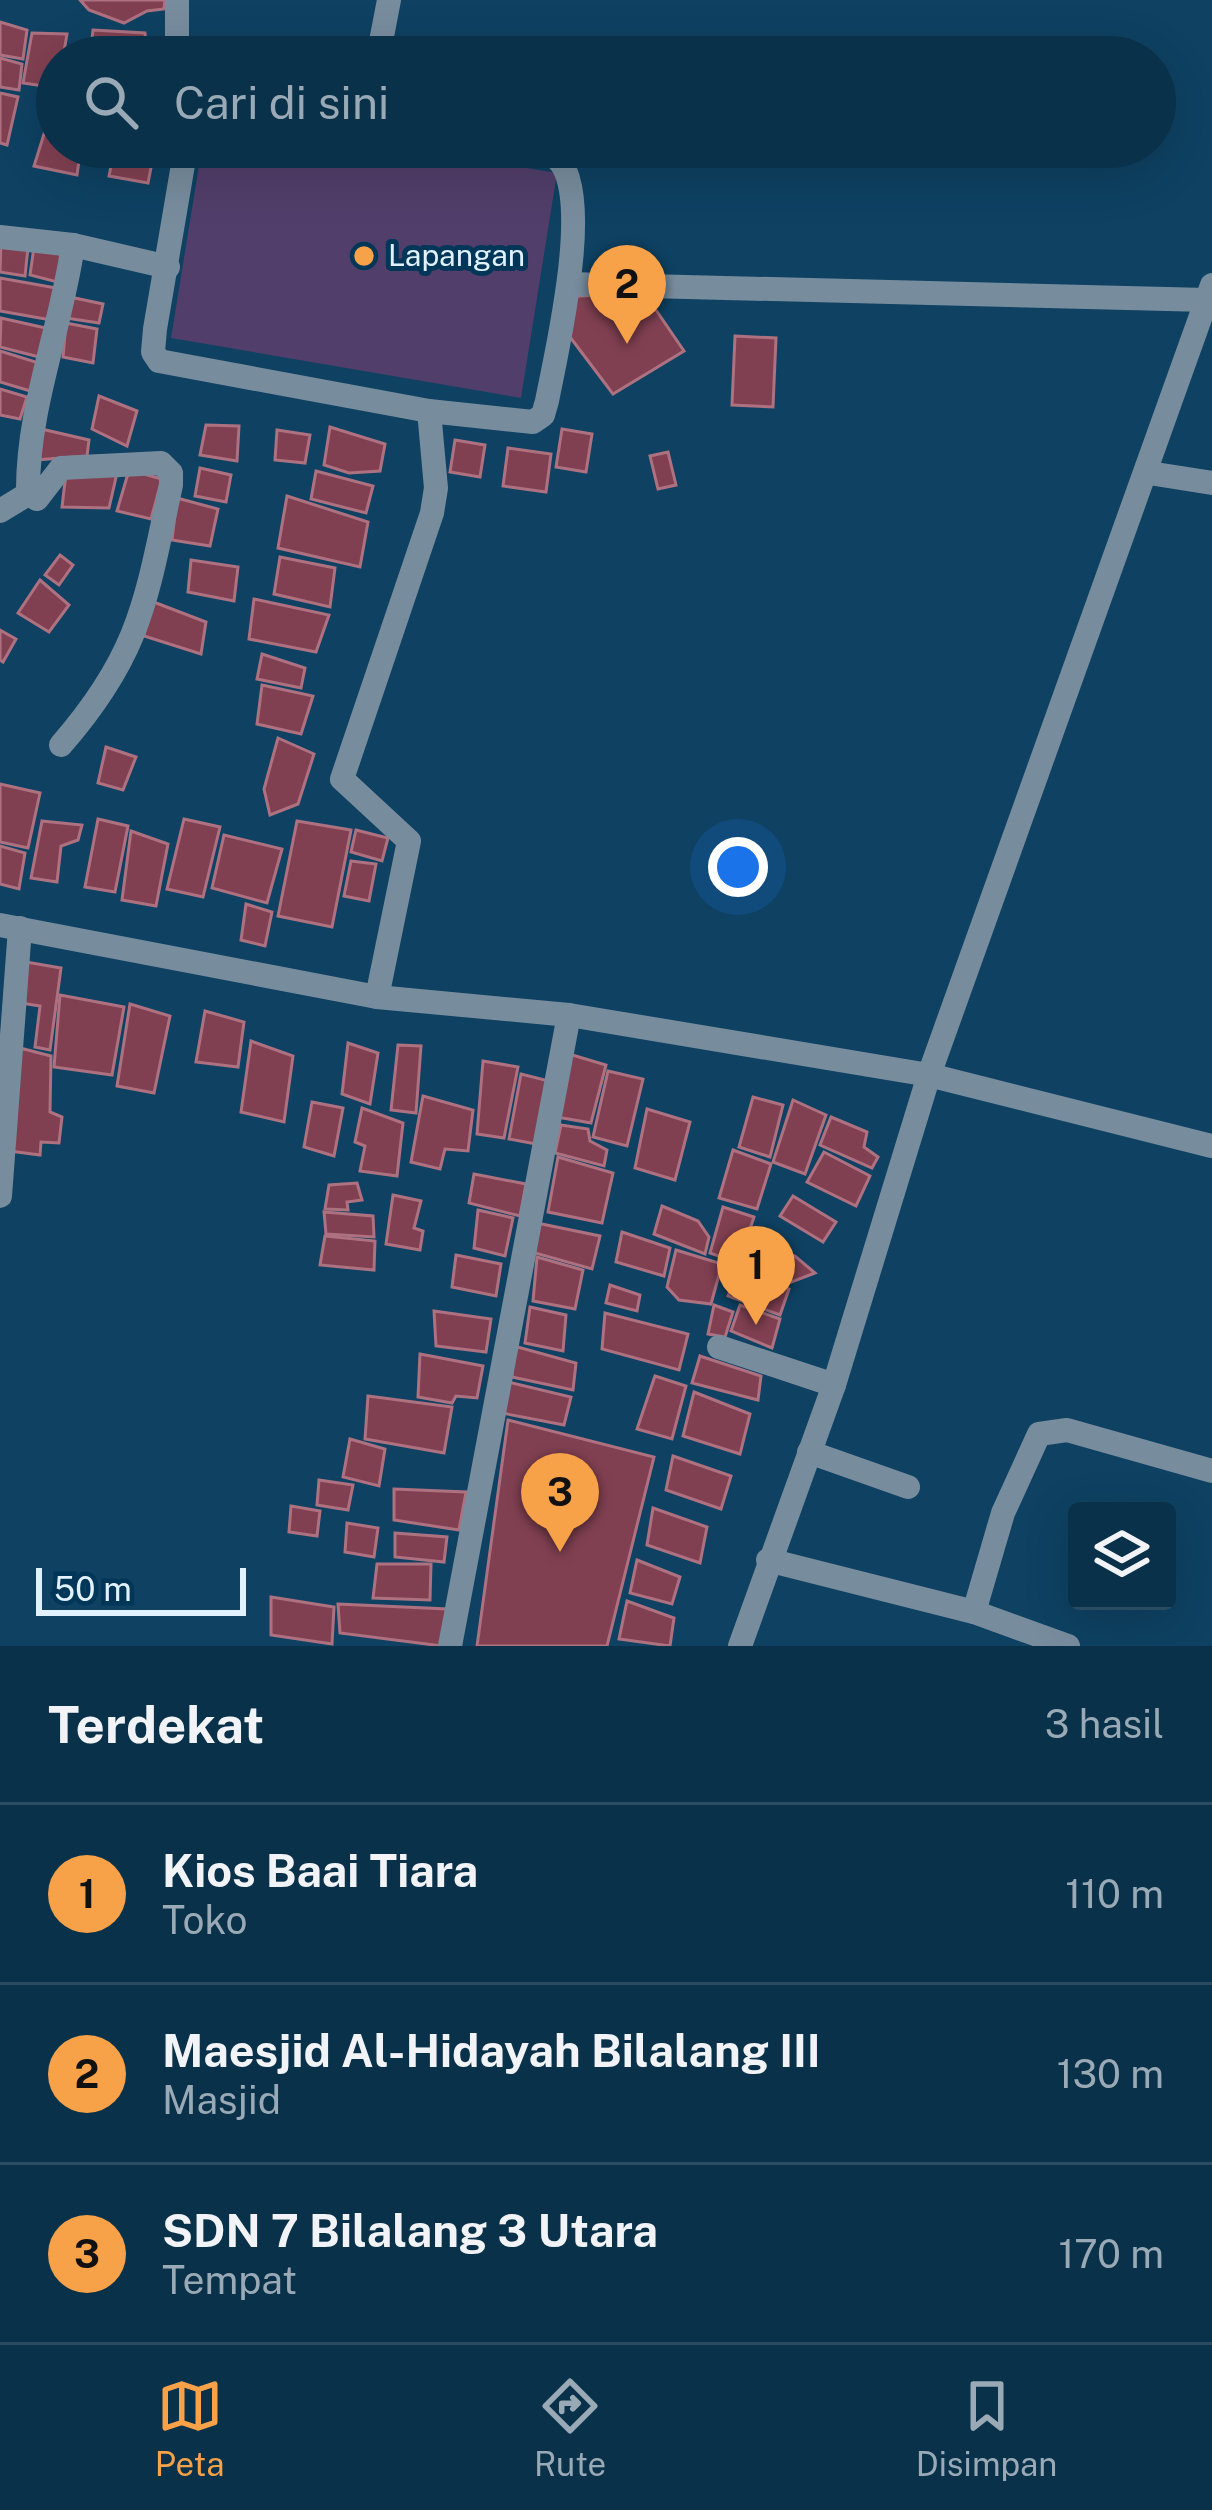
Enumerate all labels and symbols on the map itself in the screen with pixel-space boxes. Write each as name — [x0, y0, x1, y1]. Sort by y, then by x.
place label: Lapangan — [388, 237, 525, 273]
marker: Lapangan — [351, 243, 377, 269]
pin: 2 — [588, 245, 666, 344]
your location — [708, 837, 768, 897]
pin: 1 — [717, 1226, 795, 1325]
pin: 3 — [521, 1453, 599, 1552]
scale bar — [36, 1562, 246, 1615]

